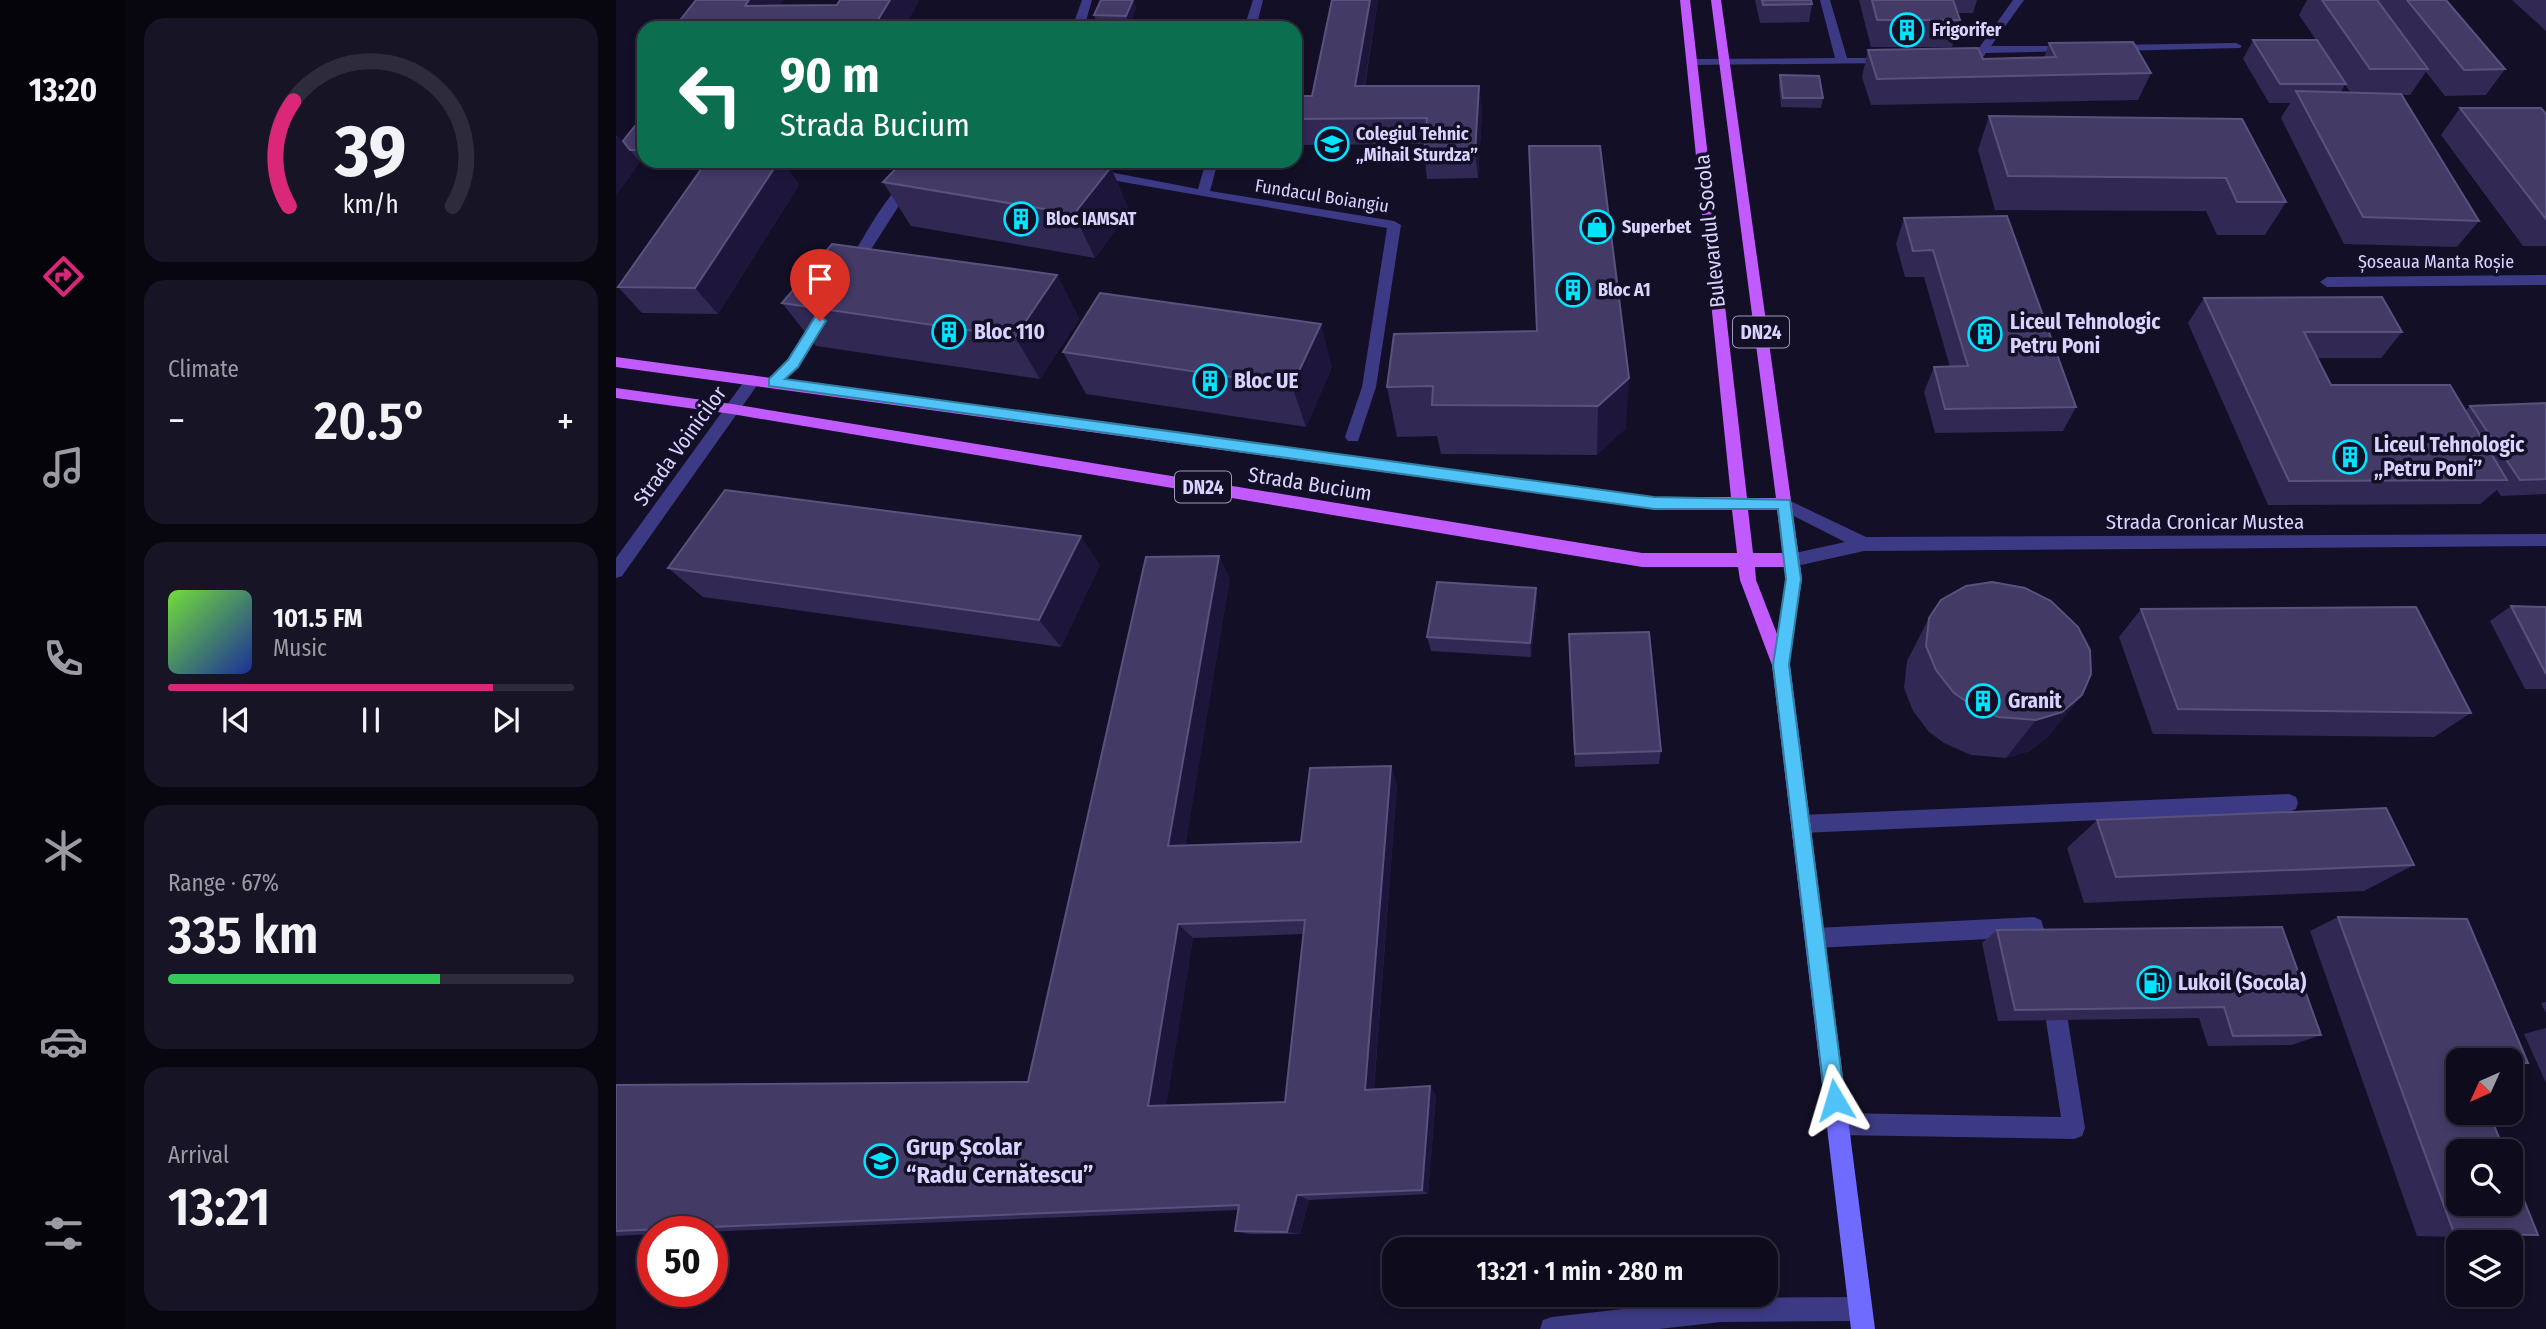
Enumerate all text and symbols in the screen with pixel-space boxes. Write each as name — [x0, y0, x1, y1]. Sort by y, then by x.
building icon: Frigorifer — [1888, 11, 1926, 49]
place label: Frigorifer — [1932, 19, 2002, 41]
text: 90 m — [780, 46, 880, 105]
icon: left — [665, 49, 756, 140]
text: 13:20 — [29, 71, 97, 109]
text: Strada Bucium — [780, 106, 970, 144]
text: 39 — [334, 108, 407, 195]
place label: Colegiul Tehnic „Mihail Sturdza” — [1356, 123, 1478, 166]
school or university icon: Colegiul Tehnic „Mihail Sturdza” — [1313, 125, 1351, 163]
street label: Bulevardul Socola — [1689, 153, 1731, 309]
street label: Fundacul Boiangiu — [1254, 175, 1390, 217]
text: km/h — [343, 190, 399, 220]
building icon: Bloc IAMSAT — [1002, 200, 1040, 238]
place label: Bloc IAMSAT — [1046, 208, 1137, 230]
shop icon: Superbet — [1578, 208, 1616, 246]
place label: Superbet — [1622, 216, 1692, 238]
pin — [790, 249, 850, 321]
street label: Șoseaua Manta Roșie — [2358, 251, 2514, 273]
icon: directions — [39, 252, 88, 301]
icon: arrive — [801, 260, 839, 298]
building icon: Bloc A1 — [1554, 271, 1592, 309]
place label: Bloc A1 — [1598, 279, 1651, 301]
place label: Liceul Tehnologic Petru Poni — [2010, 309, 2161, 359]
building icon: Bloc 110 — [930, 313, 968, 351]
building icon: Liceul Tehnologic Petru Poni — [1966, 315, 2004, 353]
road number: DN24 — [1733, 316, 1789, 348]
place label: Bloc 110 — [974, 319, 1045, 345]
text: Climate — [168, 355, 239, 383]
building icon: Bloc UE — [1191, 362, 1229, 400]
place label: Bloc UE — [1234, 368, 1298, 394]
street label: Strada Voinicilor — [628, 381, 733, 511]
text: 20.5° — [314, 390, 428, 453]
text: − — [168, 398, 185, 444]
text: + — [557, 398, 574, 444]
place label: Liceul Tehnologic „Petru Poni” — [2374, 432, 2525, 482]
building icon: Liceul Tehnologic „Petru Poni” — [2331, 438, 2369, 476]
icon: music — [39, 443, 88, 492]
street label: Strada Bucium — [1246, 461, 1374, 507]
road number: DN24 — [1175, 472, 1231, 502]
street label: Strada Cronicar Mustea — [2106, 509, 2304, 535]
text: 101.5 FM — [273, 603, 363, 634]
icon: phone — [39, 634, 88, 683]
text: Music — [273, 634, 327, 662]
building icon: Granit — [1964, 682, 2002, 720]
place label: Granit — [2008, 688, 2062, 714]
icon: previous — [217, 701, 255, 739]
icon: pause — [352, 701, 390, 739]
icon: next — [487, 701, 525, 739]
icon: climate — [39, 826, 88, 875]
text: Range · 67% — [168, 869, 279, 897]
text: 335 km — [168, 904, 319, 967]
fuel station icon: Lukoil (Socola) — [2135, 964, 2173, 1002]
place label: Lukoil (Socola) — [2178, 970, 2306, 996]
icon: car — [39, 1017, 88, 1066]
north arrow — [2446, 1048, 2524, 1125]
map controls — [2446, 1048, 2523, 1307]
position arrow — [1798, 1063, 1872, 1137]
place label: Grup Școlar “Radu Cernătescu” — [906, 1133, 1094, 1189]
button: search — [2446, 1139, 2523, 1216]
text: Arrival — [168, 1141, 229, 1169]
school or university icon: Grup Școlar “Radu Cernătescu” — [862, 1142, 900, 1180]
text: 13:21 — [168, 1176, 270, 1239]
icon: filters — [39, 1209, 88, 1258]
speed limit sign: 50 — [637, 1216, 728, 1307]
button: layers — [2446, 1230, 2523, 1307]
text: 13:21 · 1 min · 280 m — [1477, 1256, 1683, 1287]

